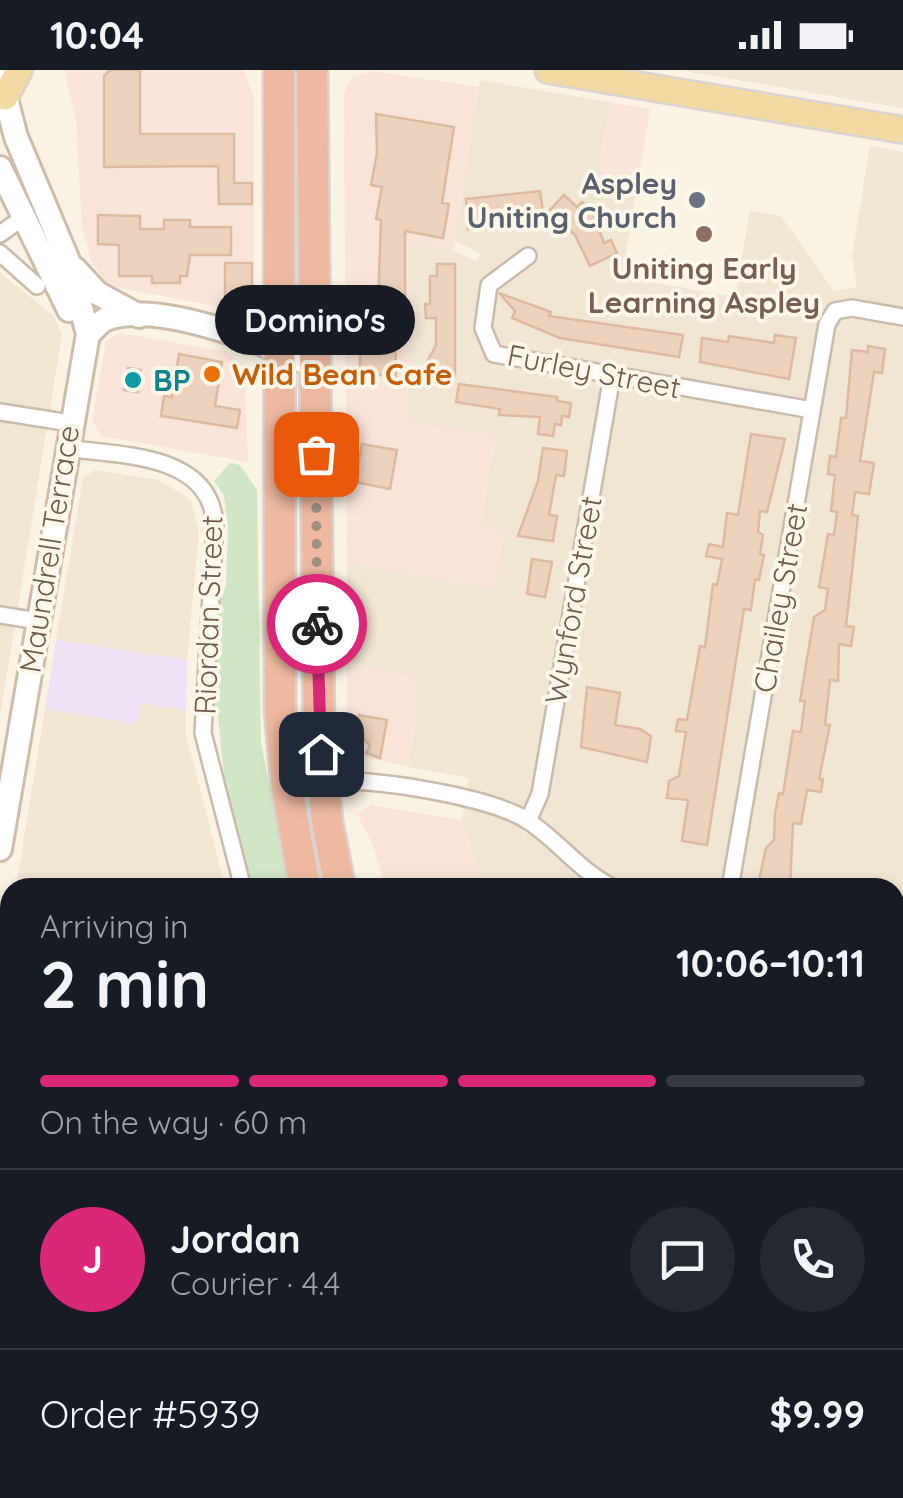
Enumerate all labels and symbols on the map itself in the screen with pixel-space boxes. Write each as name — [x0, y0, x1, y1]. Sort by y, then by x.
place label: Aspley Uniting Church — [467, 164, 677, 236]
marker: Aspley Uniting Church — [686, 189, 708, 211]
marker: Uniting Early Learning Aspley — [693, 223, 715, 245]
place label: Uniting Early Learning Aspley — [588, 249, 820, 321]
callout: Domino's — [216, 284, 416, 354]
street label: Furley Street — [504, 336, 684, 406]
place label: Wild Bean Cafe — [232, 355, 453, 393]
place label: BP — [153, 361, 191, 399]
marker: Wild Bean Cafe — [201, 363, 223, 385]
marker: BP — [122, 369, 144, 391]
pin — [274, 412, 359, 497]
street label: Maundrell Terrace — [11, 423, 87, 675]
street label: Wynford Street — [536, 493, 610, 707]
street label: Chailey Street — [745, 500, 815, 696]
street label: Riordan Street — [186, 515, 230, 715]
courier — [267, 574, 367, 674]
pin — [279, 712, 364, 797]

